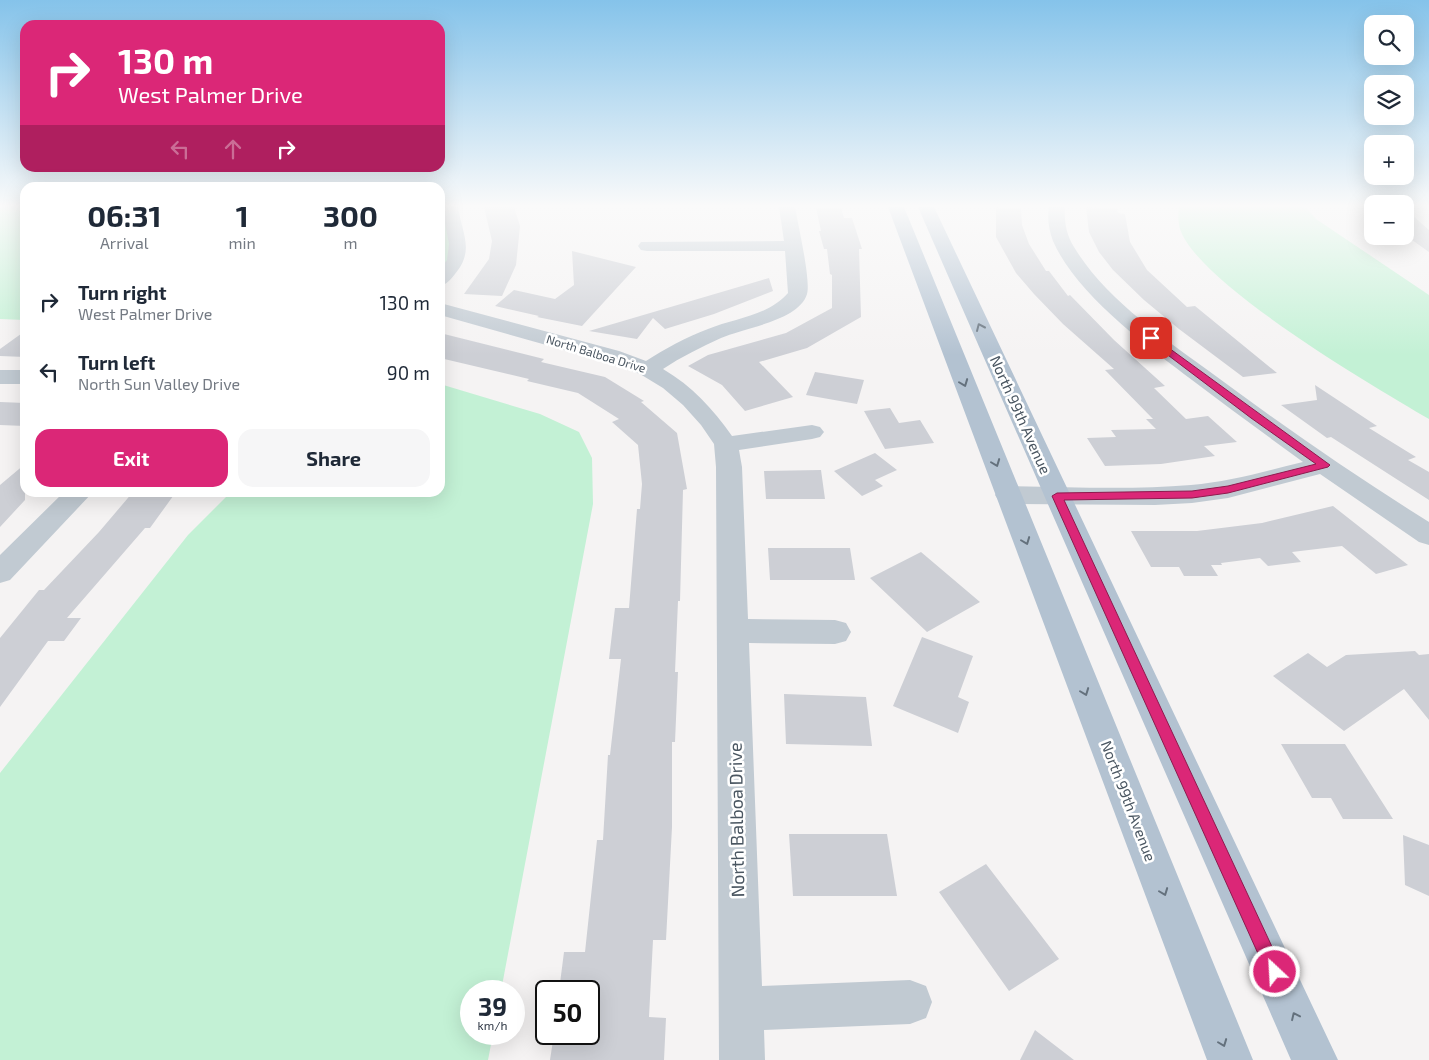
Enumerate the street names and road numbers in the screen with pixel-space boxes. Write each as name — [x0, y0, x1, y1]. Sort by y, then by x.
street label: North Balboa Drive — [545, 331, 648, 375]
street label: North 99th Avenue — [987, 353, 1055, 477]
street label: North 99th Avenue — [1098, 738, 1160, 863]
street label: North Balboa Drive — [724, 742, 748, 898]

